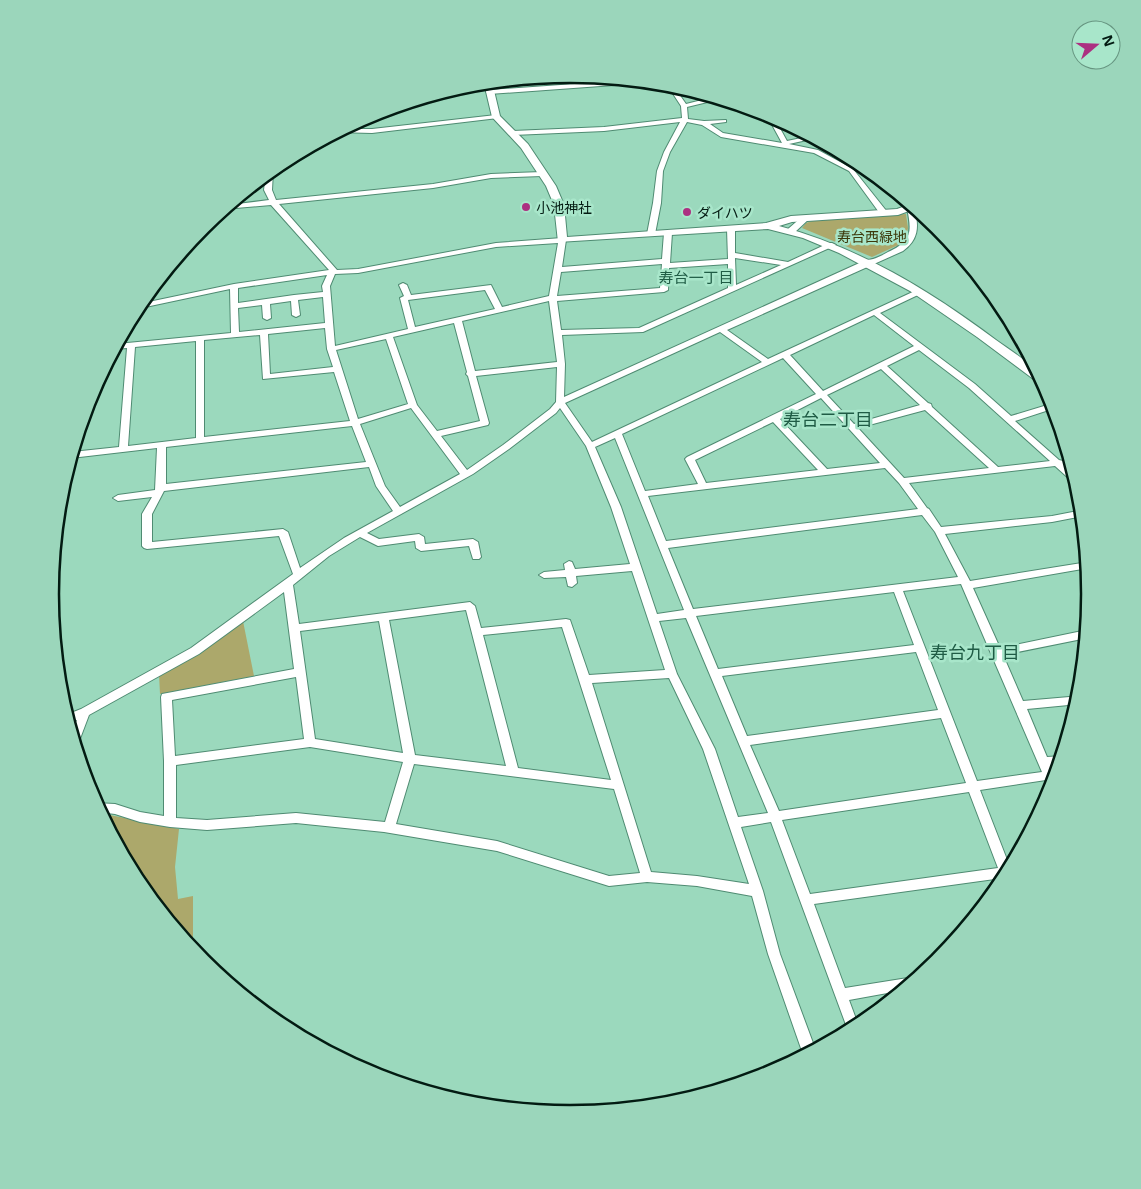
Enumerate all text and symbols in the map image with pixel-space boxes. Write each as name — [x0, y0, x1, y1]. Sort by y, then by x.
north arrow — [1071, 20, 1121, 70]
text: N — [1098, 32, 1120, 49]
place label: 小池神社 — [536, 198, 592, 217]
marker: 小池神社 — [520, 201, 532, 213]
place label: ダイハツ — [697, 203, 753, 222]
marker: ダイハツ — [681, 206, 693, 218]
park label: 寿台西緑地 — [837, 227, 907, 246]
district label: 寿台一丁目 — [658, 267, 734, 287]
district label: 寿台二丁目 — [783, 407, 873, 431]
district label: 寿台九丁目 — [930, 640, 1020, 664]

